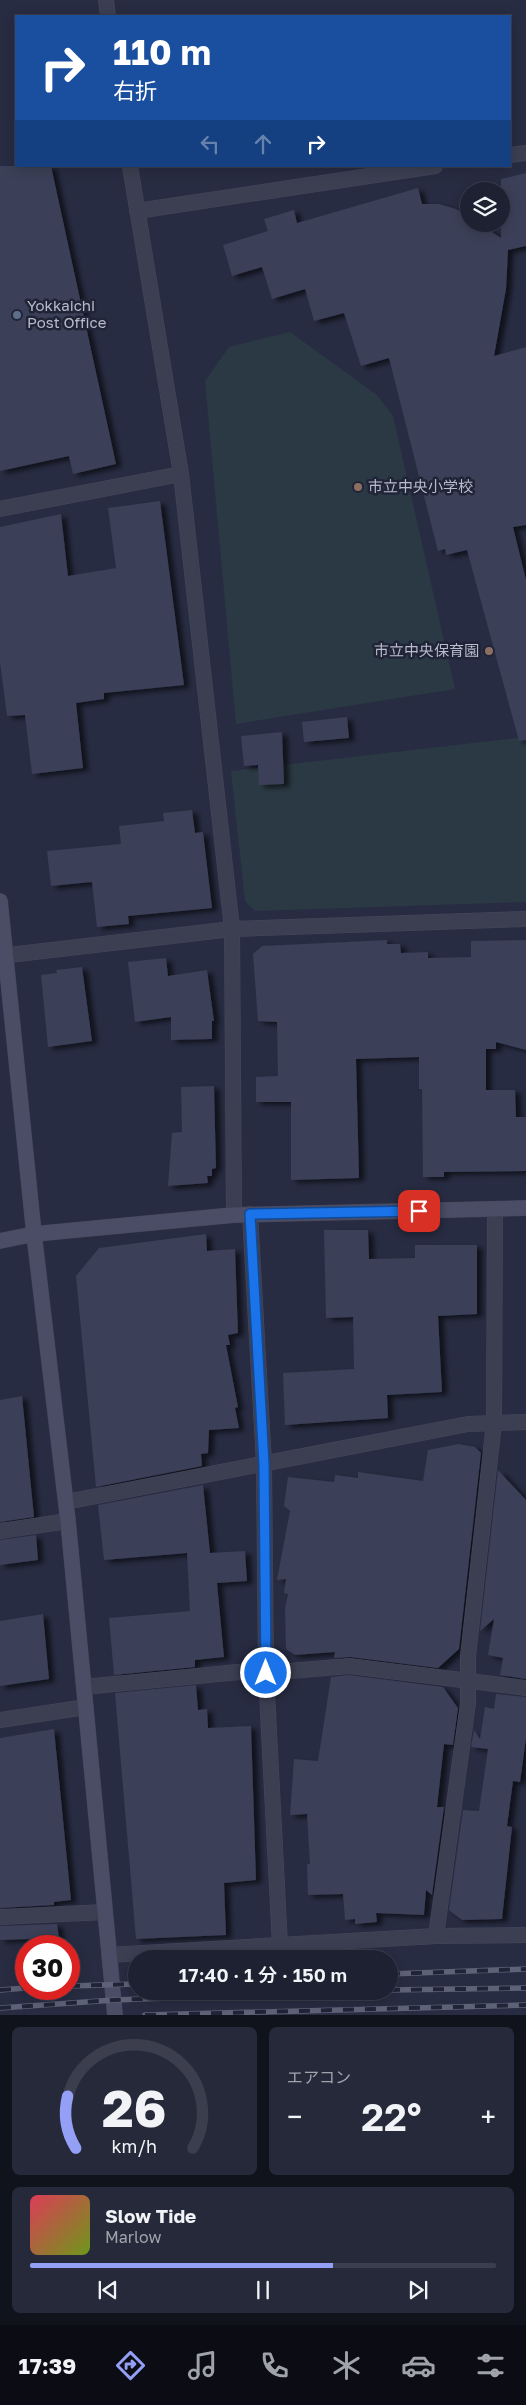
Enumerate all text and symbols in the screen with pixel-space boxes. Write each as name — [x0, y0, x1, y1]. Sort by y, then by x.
text: 110 m — [113, 31, 211, 73]
icon: right — [30, 35, 95, 100]
text: 右折 — [113, 77, 157, 104]
icon: left — [196, 130, 224, 158]
icon: ahead — [249, 130, 277, 158]
icon: right — [302, 130, 330, 158]
map controls — [460, 182, 510, 232]
button: layers — [460, 182, 510, 232]
place label: Yokkaichi Post Office — [27, 296, 107, 331]
marker: Yokkaichi Post Office — [11, 309, 23, 321]
place label: 市立中央小学校 — [368, 477, 473, 495]
marker: 市立中央小学校 — [352, 481, 364, 493]
place label: 市立中央保育園 — [374, 641, 479, 659]
marker: 市立中央保育園 — [483, 645, 495, 657]
pin — [398, 1190, 440, 1232]
icon: arrive — [405, 1197, 433, 1225]
position arrow — [239, 1646, 291, 1698]
speed limit sign: 30 — [15, 1935, 80, 2000]
text: 17:40 · 1 分 · 150 m — [179, 1963, 347, 1986]
text: エアコン — [287, 2067, 351, 2087]
text: 26 — [102, 2076, 167, 2138]
text: 22° — [361, 2094, 422, 2139]
text: − — [287, 2100, 302, 2133]
text: + — [481, 2100, 496, 2133]
text: km/h — [112, 2135, 157, 2157]
text: Slow Tide — [105, 2204, 196, 2227]
text: Marlow — [105, 2227, 161, 2247]
icon: previous — [94, 2276, 122, 2304]
icon: pause — [249, 2276, 277, 2304]
icon: next — [404, 2276, 432, 2304]
icon: directions — [113, 2348, 148, 2383]
icon: music — [185, 2348, 220, 2383]
icon: phone — [257, 2348, 292, 2383]
icon: climate — [329, 2348, 364, 2383]
icon: car — [401, 2348, 436, 2383]
icon: filters — [473, 2348, 508, 2383]
text: 17:39 — [18, 2352, 76, 2379]

